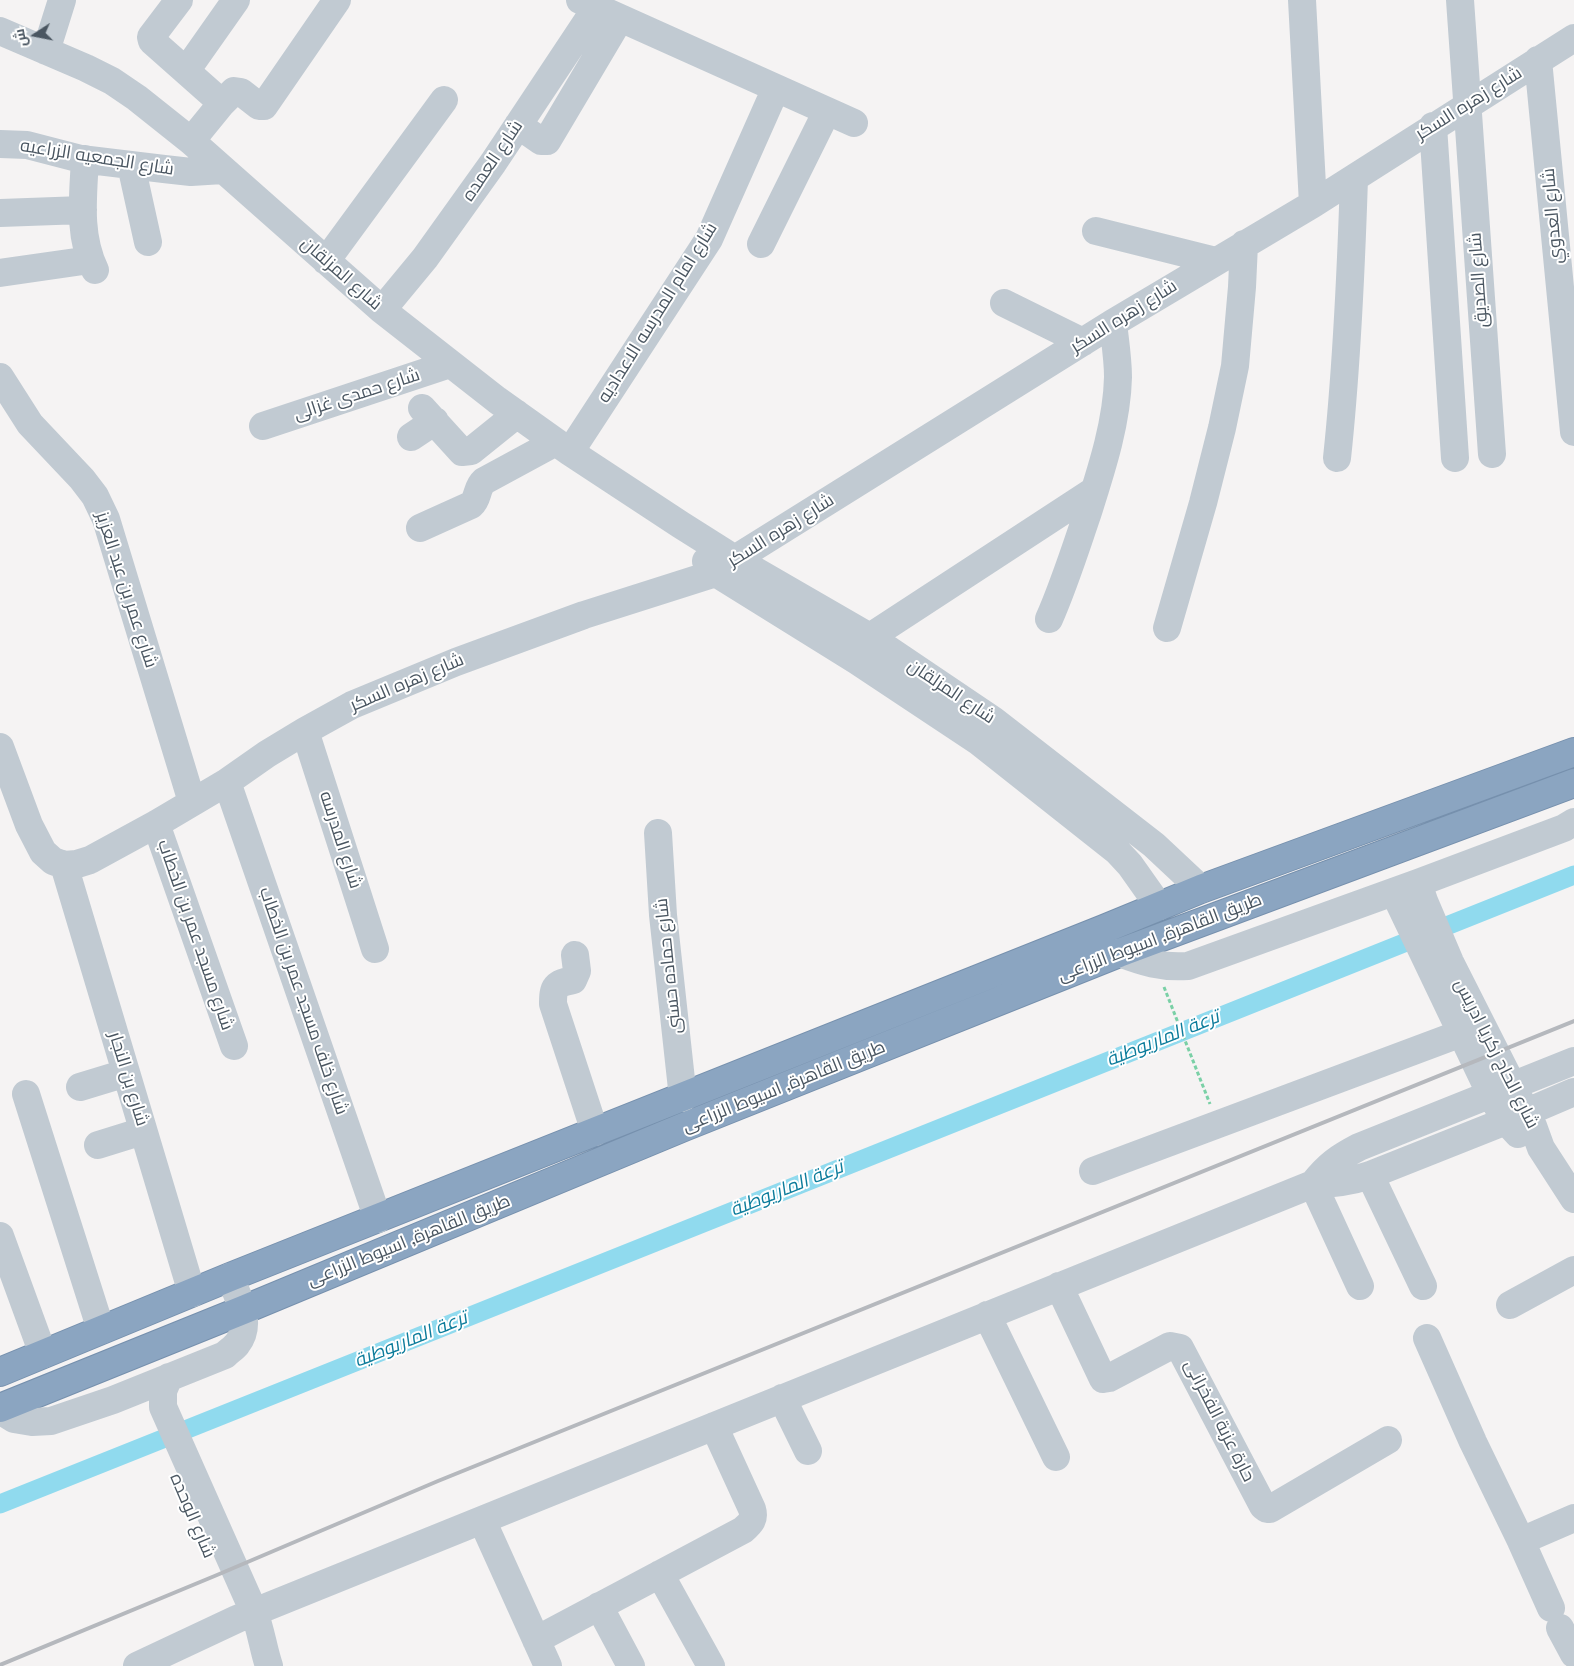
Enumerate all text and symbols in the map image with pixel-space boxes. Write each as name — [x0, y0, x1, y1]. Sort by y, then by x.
north arrow — [10, 10, 60, 60]
text: ش — [10, 27, 31, 48]
street label: شارع زهره السكر — [1412, 63, 1526, 145]
street label: شارع العمده — [458, 116, 528, 206]
street label: شارع الجمعيه الزراعيه — [19, 135, 175, 181]
street label: شارع العدوي — [1538, 167, 1568, 265]
street label: شارع امام المدرسه الاعداديه — [594, 219, 722, 407]
street label: شارع الصديق — [1465, 232, 1493, 328]
street label: شارع المزلقان — [296, 233, 386, 315]
street label: شارع زهره السكر — [1067, 276, 1181, 358]
street label: شارع حمدى غزالى — [291, 364, 423, 426]
street label: شارع زهره السكر — [724, 490, 838, 572]
street label: شارع عمر بن عبد العزيز — [91, 509, 161, 671]
street label: شارع زهره السكر — [347, 649, 467, 717]
street label: شارع المزلقان — [903, 655, 999, 729]
street label: شارع المدرسه — [314, 789, 366, 891]
street label: شارع مسجد عمر بن الخطاب — [152, 837, 238, 1033]
street label: شارع خلف مسجد عمر بن الخطاب — [254, 884, 352, 1118]
street label: طريق القاهرة, اسيوط الزراعى — [1055, 889, 1265, 987]
street label: شارع حماده حسنى — [651, 897, 687, 1035]
street label: شارع الحاج زكريا ادريس — [1449, 976, 1543, 1132]
water label: ترعة الماريوطية — [1103, 1006, 1223, 1072]
street label: شارع بن النجار — [103, 1029, 153, 1129]
street label: طريق القاهرة, اسيوط الزراعى — [679, 1036, 889, 1138]
water label: ترعة الماريوطية — [727, 1156, 847, 1222]
street label: طريق القاهرة, اسيوط الزراعى — [304, 1190, 514, 1292]
water label: ترعة الماريوطية — [351, 1307, 471, 1373]
street label: حارة عزبة الفخرانى — [1179, 1356, 1259, 1486]
street label: شارع الوحده — [165, 1470, 219, 1562]

